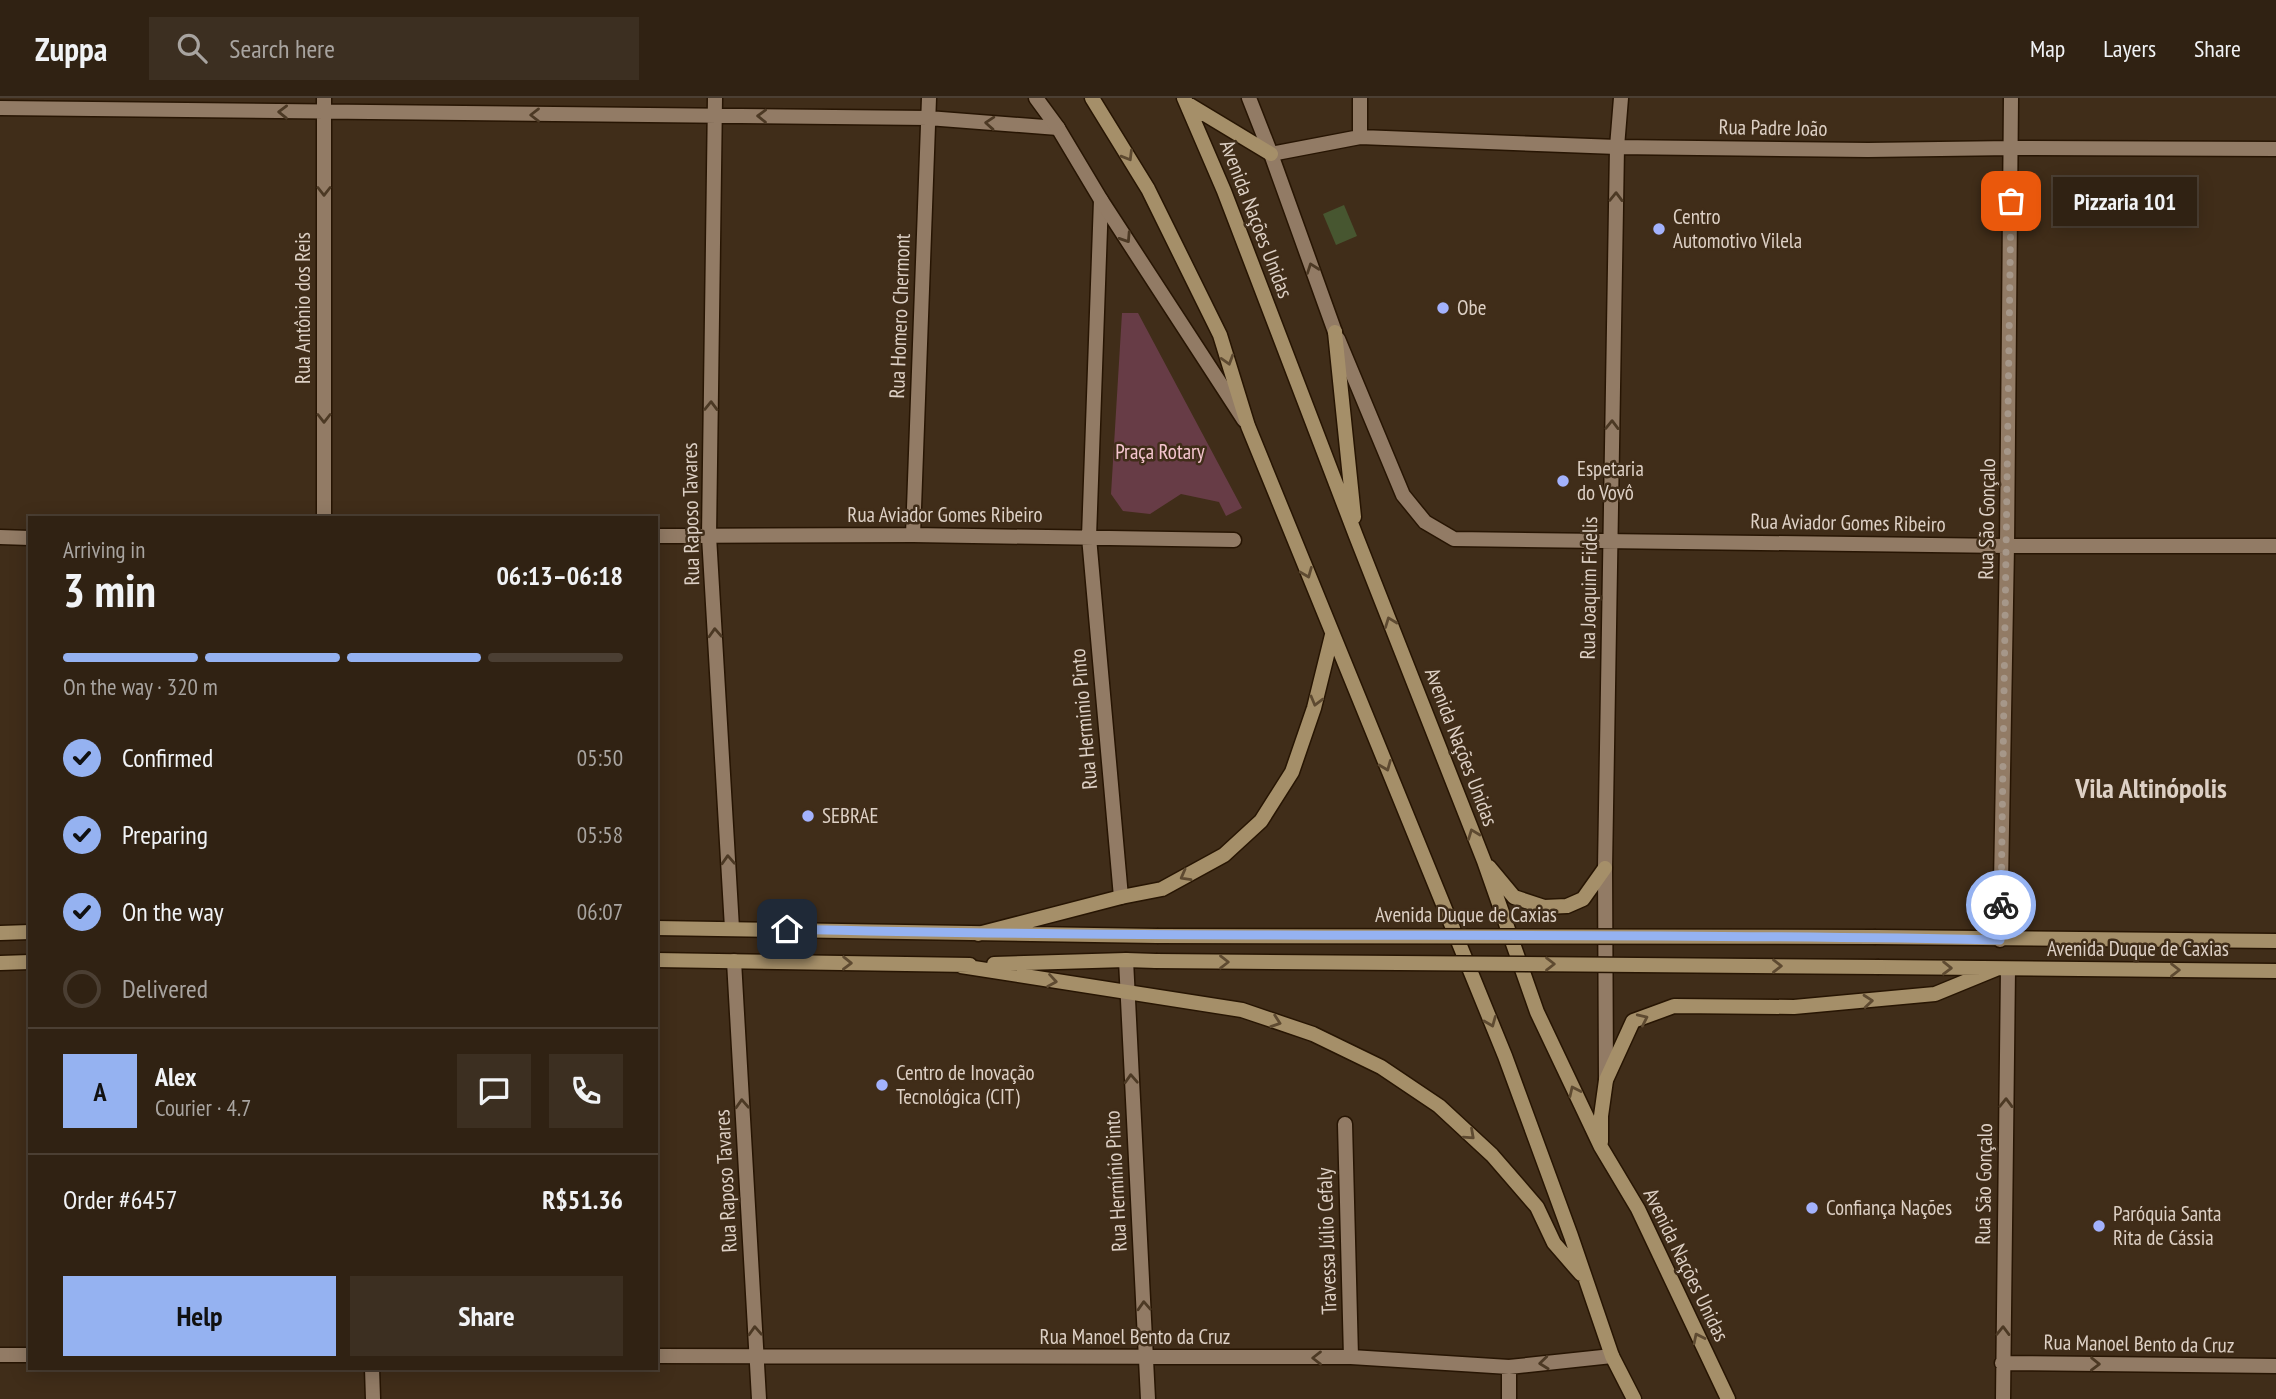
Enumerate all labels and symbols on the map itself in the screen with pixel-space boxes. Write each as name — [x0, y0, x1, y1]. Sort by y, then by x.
one-way arrow — [277, 105, 288, 120]
one-way arrow — [529, 107, 540, 122]
one-way arrow — [757, 109, 768, 124]
street label: Rua Padre João — [1718, 113, 1828, 142]
one-way arrow — [984, 116, 995, 131]
street label: Avenida Nações Unidas — [1214, 136, 1299, 302]
one-way arrow — [1119, 149, 1132, 162]
pin — [1981, 171, 2041, 231]
callout: Pizzaria 101 — [2053, 176, 2196, 226]
one-way arrow — [316, 186, 332, 196]
one-way arrow — [1608, 192, 1624, 202]
place label: Centro Automotivo Vilela — [1673, 203, 1802, 254]
marker: Centro Automotivo Vilela — [1651, 221, 1667, 237]
one-way arrow — [1117, 230, 1130, 243]
street label: Rua Antônio dos Reis — [289, 232, 316, 384]
street label: Rua Homero Chermont — [883, 233, 916, 399]
one-way arrow — [1306, 262, 1320, 274]
place label: Obe — [1457, 294, 1486, 321]
marker: Obe — [1435, 300, 1451, 316]
one-way arrow — [1219, 354, 1234, 366]
one-way arrow — [703, 400, 719, 410]
one-way arrow — [316, 413, 332, 424]
one-way arrow — [1605, 419, 1620, 430]
park label: Praça Rotary — [1115, 438, 1205, 465]
street label: Rua Raposo Tavares — [676, 442, 705, 586]
place label: Espetaria do Vovô — [1577, 455, 1644, 506]
street label: Rua São Gonçalo — [1972, 458, 2001, 580]
marker: Espetaria do Vovô — [1555, 473, 1571, 489]
street label: Rua Aviador Gomes Ribeiro — [847, 501, 1043, 528]
street label: Rua Aviador Gomes Ribeiro — [1750, 507, 1946, 538]
street label: Rua Joaquim Fidelis — [1574, 516, 1603, 660]
one-way arrow — [1299, 566, 1313, 578]
one-way arrow — [1384, 617, 1398, 629]
one-way arrow — [708, 627, 723, 638]
street label: Rua Herminio Pinto — [1064, 648, 1103, 791]
street label: Avenida Nações Unidas — [1419, 664, 1504, 830]
one-way arrow — [1310, 695, 1324, 707]
one-way arrow — [1378, 759, 1392, 771]
district label: Vila Altinópolis — [2074, 769, 2227, 806]
place label: SEBRAE — [822, 802, 878, 829]
marker: SEBRAE — [800, 808, 816, 824]
one-way arrow — [1467, 828, 1481, 840]
one-way arrow — [721, 854, 736, 865]
one-way arrow — [1180, 868, 1192, 882]
courier — [1966, 870, 2036, 940]
pin — [757, 899, 817, 959]
street label: Avenida Duque de Caxias — [1375, 901, 1557, 928]
street label: Avenida Duque de Caxias — [2047, 935, 2229, 962]
one-way arrow — [1219, 954, 1230, 970]
one-way arrow — [842, 955, 853, 971]
one-way arrow — [1544, 957, 1555, 972]
one-way arrow — [1772, 958, 1783, 974]
one-way arrow — [1942, 961, 1953, 976]
one-way arrow — [2170, 962, 2180, 978]
one-way arrow — [1047, 973, 1058, 988]
one-way arrow — [1862, 993, 1873, 1008]
one-way arrow — [1636, 1013, 1648, 1027]
one-way arrow — [1269, 1014, 1281, 1028]
one-way arrow — [1483, 1014, 1497, 1027]
place label: Centro de Inovação Tecnológica (CIT) — [896, 1059, 1035, 1110]
one-way arrow — [1124, 1073, 1139, 1084]
marker: Centro de Inovação Tecnológica (CIT) — [874, 1077, 890, 1093]
one-way arrow — [1569, 1086, 1583, 1098]
one-way arrow — [735, 1098, 750, 1109]
one-way arrow — [1999, 1098, 2014, 1109]
street label: Rua Raposo Tavares — [708, 1109, 743, 1253]
street label: Rua Hermínio Pinto — [1098, 1110, 1133, 1252]
street label: Rua São Gonçalo — [1969, 1123, 1998, 1245]
one-way arrow — [1462, 1127, 1475, 1139]
street label: Travessa Júlio Cefaly — [1310, 1167, 1343, 1315]
street label: Avenida Nações Unidas — [1638, 1184, 1735, 1346]
place label: Confiança Nações — [1826, 1194, 1952, 1221]
marker: Confiança Nações — [1804, 1200, 1820, 1216]
place label: Paróquia Santa Rita de Cássia — [2113, 1200, 2222, 1251]
marker: Paróquia Santa Rita de Cássia — [2091, 1218, 2107, 1234]
one-way arrow — [1137, 1301, 1152, 1312]
street label: Rua Manoel Bento da Cruz — [1040, 1323, 1230, 1350]
one-way arrow — [748, 1325, 763, 1336]
one-way arrow — [1995, 1325, 2011, 1336]
street label: Rua Manoel Bento da Cruz — [2043, 1328, 2235, 1359]
one-way arrow — [1692, 1333, 1706, 1345]
one-way arrow — [1312, 1350, 1322, 1366]
one-way arrow — [1539, 1356, 1550, 1371]
one-way arrow — [2090, 1356, 2101, 1372]

